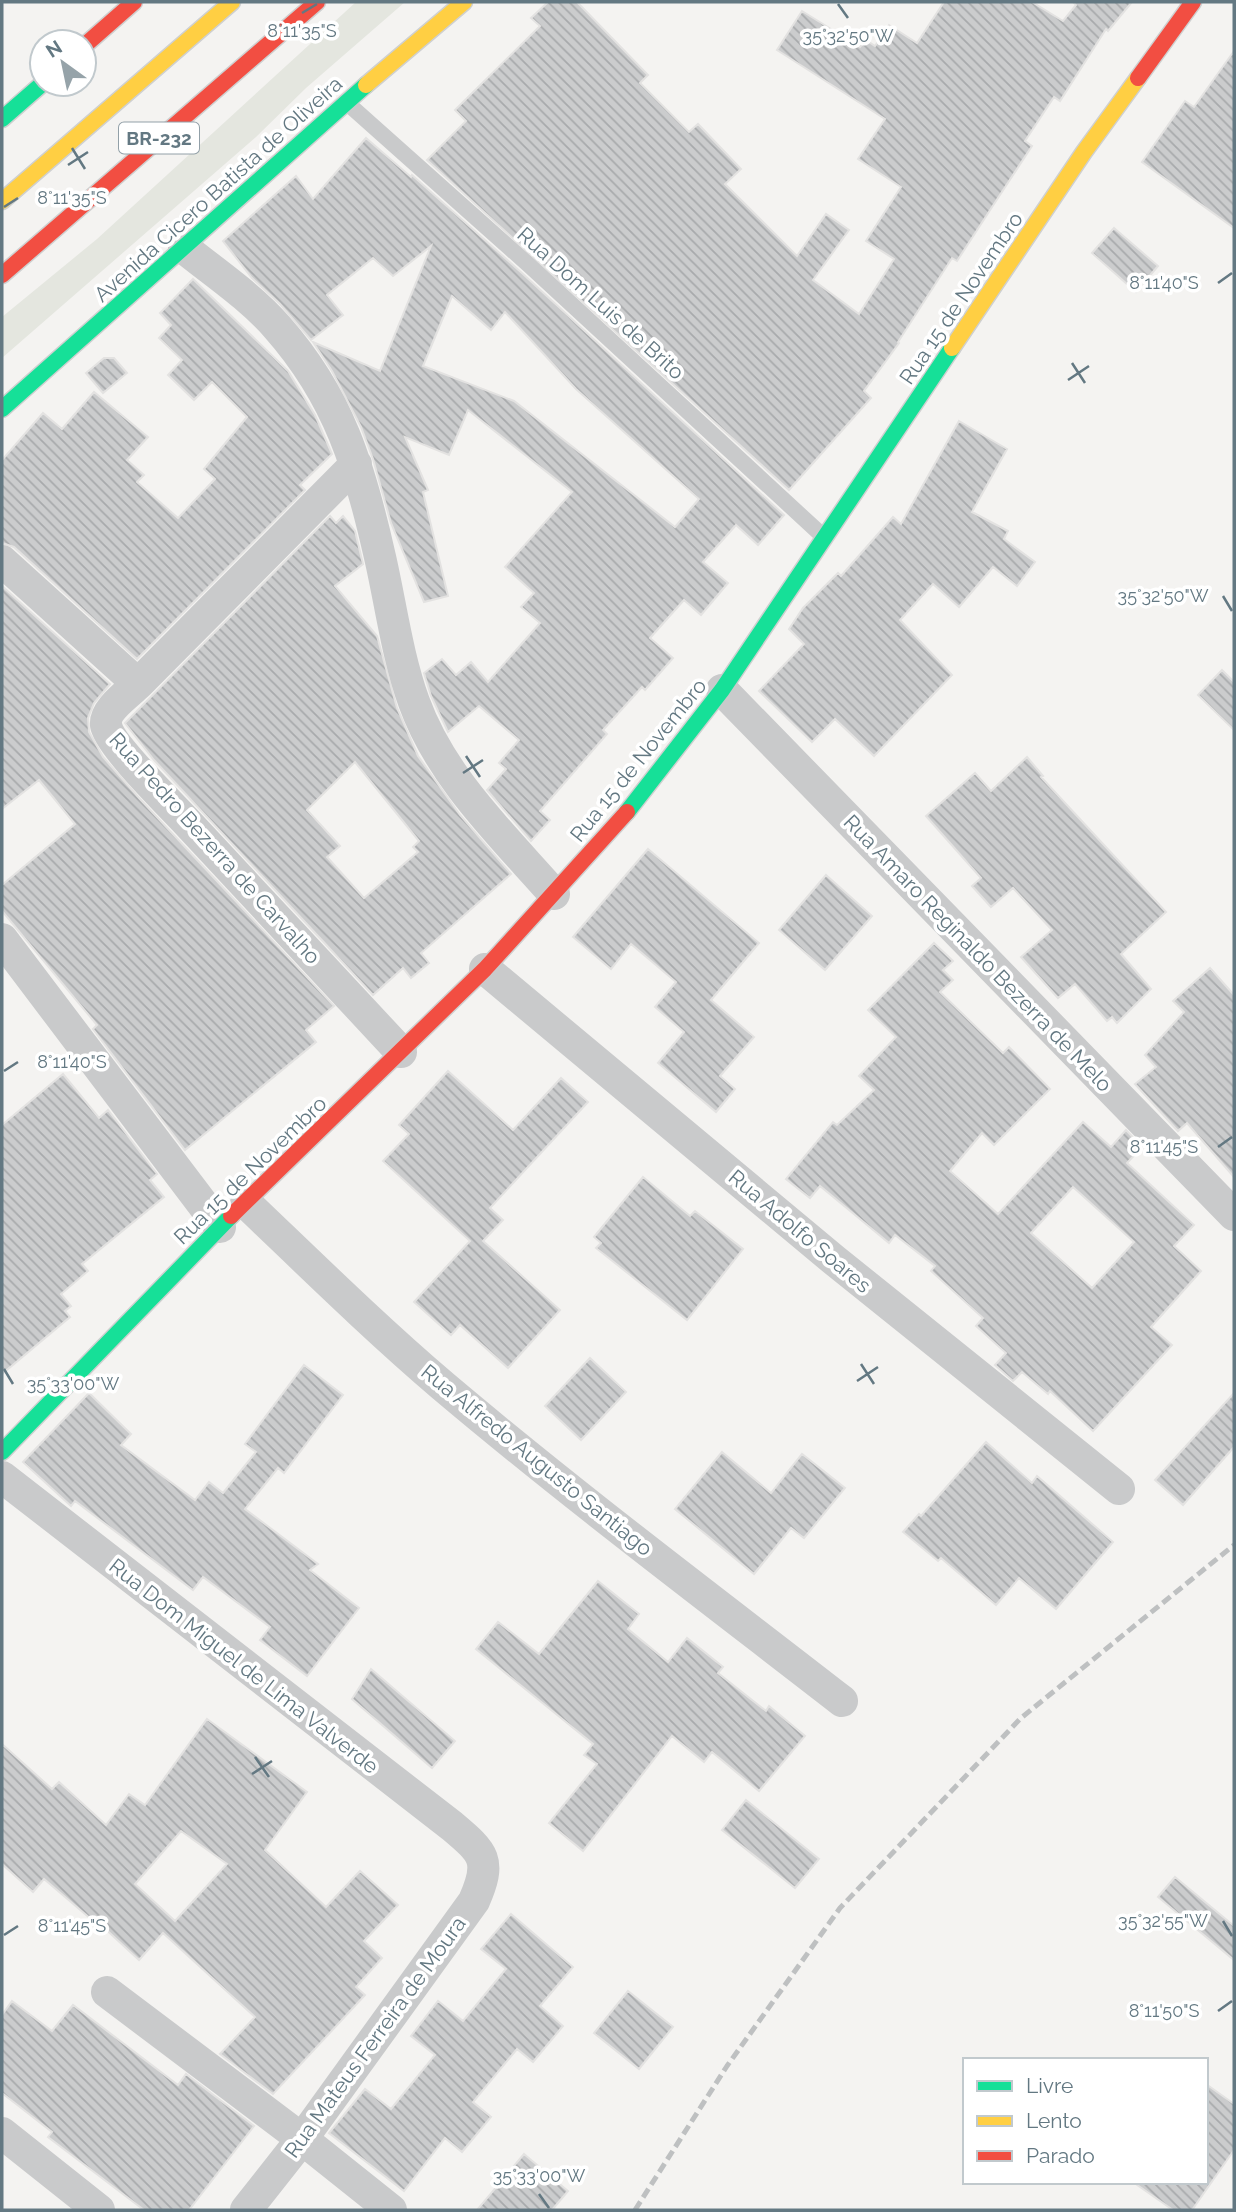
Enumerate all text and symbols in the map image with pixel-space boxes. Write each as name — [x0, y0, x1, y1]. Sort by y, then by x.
text: 8°11'35"S — [267, 20, 337, 41]
text: 35°32'50"W — [803, 25, 894, 46]
north arrow — [28, 28, 98, 98]
text: N — [42, 36, 66, 62]
street label: Avenida Cicero Batista de Oliveira — [89, 71, 347, 307]
road number: BR-232 — [119, 122, 199, 154]
text: 8°11'35"S — [37, 187, 107, 208]
street label: Rua 15 de Novembro — [894, 207, 1028, 389]
street label: Rua Dom Luis de Brito — [512, 222, 690, 384]
text: 8°11'40"S — [1129, 272, 1199, 293]
text: 35°32'50"W — [1118, 585, 1209, 606]
street label: Rua 15 de Novembro — [565, 673, 711, 847]
street label: Rua Pedro Bezerra de Carvalho — [104, 727, 326, 969]
street label: Rua Amaro Reginaldo Bezerra de Melo — [839, 809, 1117, 1097]
text: 8°11'40"S — [37, 1051, 107, 1072]
street label: Rua 15 de Novembro — [169, 1091, 331, 1249]
text: 8°11'45"S — [1130, 1136, 1198, 1157]
street label: Rua Adolfo Soares — [724, 1164, 876, 1298]
street label: Rua Alfredo Augusto Santiago — [416, 1359, 658, 1561]
text: 35°33'00"W — [27, 1373, 119, 1394]
street label: Rua Dom Miguel de Lima Valverde — [104, 1553, 384, 1779]
text: 35°32'55"W — [1118, 1910, 1208, 1931]
street label: Rua Mateus Ferreira de Moura — [279, 1912, 471, 2162]
text: 8°11'45"S — [38, 1915, 106, 1936]
text: 8°11'50"S — [1129, 2000, 1199, 2021]
legend — [963, 2058, 1208, 2184]
text: Livre — [1026, 2073, 1073, 2098]
text: Lento — [1026, 2108, 1082, 2133]
text: Parado — [1026, 2143, 1095, 2168]
text: 35°33'00"W — [493, 2165, 585, 2186]

